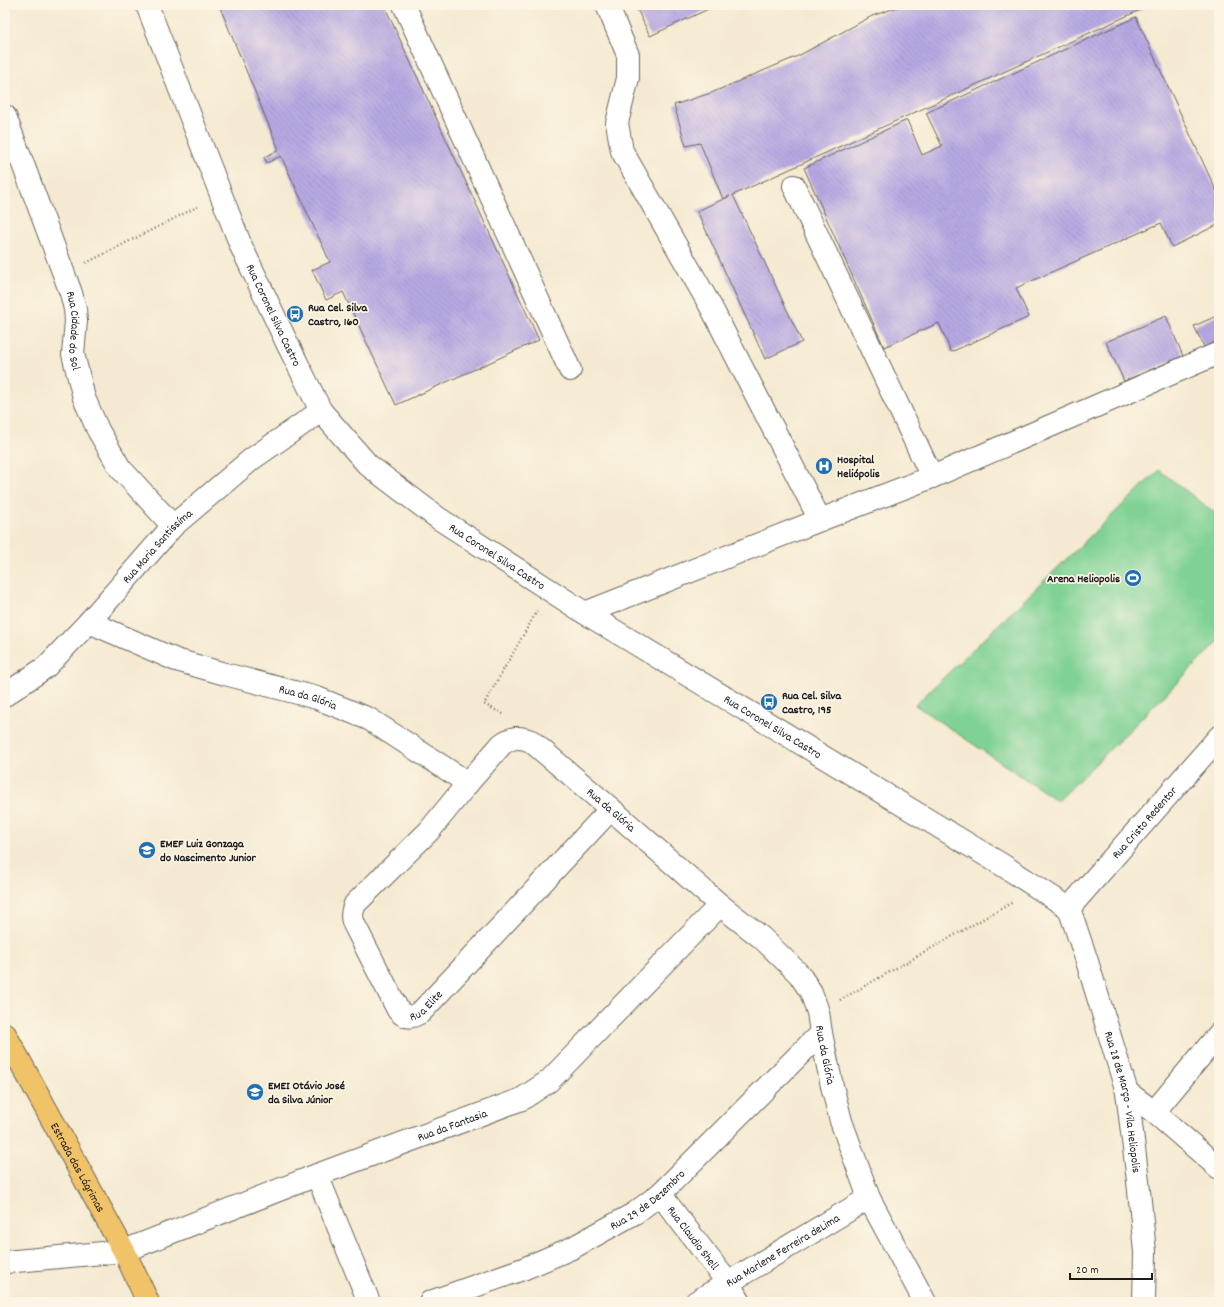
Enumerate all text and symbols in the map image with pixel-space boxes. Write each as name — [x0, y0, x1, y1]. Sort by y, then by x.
street label: Rua Coronel Silva Castro — [241, 262, 304, 370]
street label: Rua Cidade do Sol — [61, 290, 84, 372]
place label: Rua Cel. Silva Castro, 160 — [308, 300, 369, 331]
bus stop icon: Rua Cel. Silva Castro, 160 — [285, 304, 305, 324]
place label: Hospital Heliópolis — [837, 452, 880, 483]
hospital icon: Hospital Heliópolis — [814, 456, 834, 476]
street label: Rua Maria Santissíma — [119, 506, 197, 588]
street label: Rua Coronel Silva Castro — [445, 520, 548, 595]
sports icon: Arena Heliopolis — [1123, 568, 1143, 588]
place label: Arena Heliopolis — [1047, 571, 1120, 588]
street label: Rua da Glória — [277, 681, 339, 715]
place label: Rua Cel. Silva Castro, 195 — [782, 688, 843, 719]
street label: Rua Coronel Silva Castro — [720, 692, 824, 764]
bus stop icon: Rua Cel. Silva Castro, 195 — [759, 692, 779, 712]
street label: Rua Cristo Redentor — [1109, 783, 1182, 863]
street label: Rua da Glória — [582, 785, 639, 837]
place label: EMEF Luiz Gonzaga do Nascimento Junior — [160, 836, 257, 867]
school or university icon: EMEF Luiz Gonzaga do Nascimento Junior — [137, 840, 157, 860]
street label: Rua Elite — [408, 987, 447, 1026]
street label: Rua da Glória — [810, 1024, 839, 1087]
street label: Rua 28 de Março - Vila Heliopolis — [1099, 1029, 1144, 1174]
place label: EMEI Otávio José da Silva Júnior — [268, 1078, 345, 1109]
school or university icon: EMEI Otávio José da Silva Júnior — [245, 1082, 265, 1102]
street label: Rua da Fantasia — [415, 1106, 490, 1147]
street label: Estrada das Lágrimas — [45, 1120, 108, 1216]
street label: Rua 29 de Dezembro — [607, 1166, 690, 1235]
street label: Rua Claudio Shell — [662, 1203, 722, 1274]
street label: Rua Marlene Ferreira deLima — [723, 1210, 844, 1292]
scale bar — [1070, 1255, 1152, 1281]
text: 20 m — [1076, 1262, 1099, 1279]

